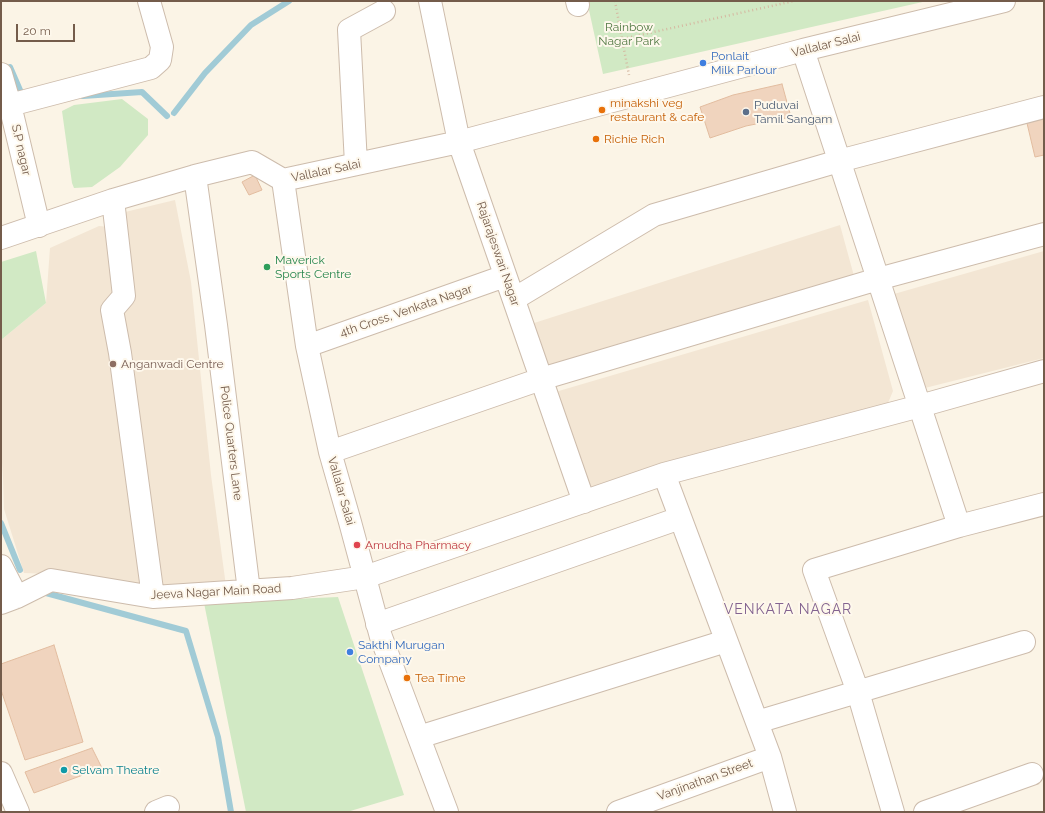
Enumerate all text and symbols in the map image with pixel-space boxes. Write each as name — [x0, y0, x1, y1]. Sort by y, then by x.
scale bar — [18, 16, 77, 42]
park label: Rainbow Nagar Park — [598, 20, 660, 48]
text: 20 m — [23, 24, 51, 38]
street label: Vallalar Salai — [790, 29, 862, 61]
place label: Ponlait Milk Parlour — [711, 49, 777, 77]
marker: Ponlait Milk Parlour — [698, 58, 708, 68]
place label: minakshi veg restaurant & cafe — [610, 96, 704, 124]
place label: Puduvai Tamil Sangam — [754, 98, 832, 126]
marker: minakshi veg restaurant & cafe — [597, 105, 607, 115]
marker: Puduvai Tamil Sangam — [741, 107, 751, 117]
street label: S.P nagar — [8, 123, 34, 177]
place label: Richie Rich — [604, 132, 665, 146]
marker: Richie Rich — [591, 134, 601, 144]
street label: Vallalar Salai — [290, 157, 362, 185]
street label: Rajarajeswari Nagar — [473, 200, 523, 308]
place label: Maverick Sports Centre — [275, 253, 351, 281]
marker: Maverick Sports Centre — [262, 262, 272, 272]
street label: 4th Cross, Venkata Nagar — [338, 282, 474, 340]
place label: Anganwadi Centre — [121, 357, 224, 371]
marker: Anganwadi Centre — [108, 359, 118, 369]
street label: Police Quarters Lane — [217, 385, 245, 501]
street label: Vallalar Salai — [324, 455, 358, 527]
place label: Amudha Pharmacy — [365, 538, 471, 552]
marker: Amudha Pharmacy — [352, 540, 362, 550]
street label: Jeeva Nagar Main Road — [150, 581, 282, 603]
district label: VENKATA NAGAR — [724, 602, 852, 618]
place label: Sakthi Murugan Company — [358, 638, 445, 666]
marker: Sakthi Murugan Company — [345, 647, 355, 657]
place label: Tea Time — [415, 671, 466, 685]
marker: Tea Time — [402, 673, 412, 683]
street label: Vanjinathan Street — [655, 756, 755, 804]
place label: Selvam Theatre — [72, 763, 159, 777]
marker: Selvam Theatre — [59, 765, 69, 775]

